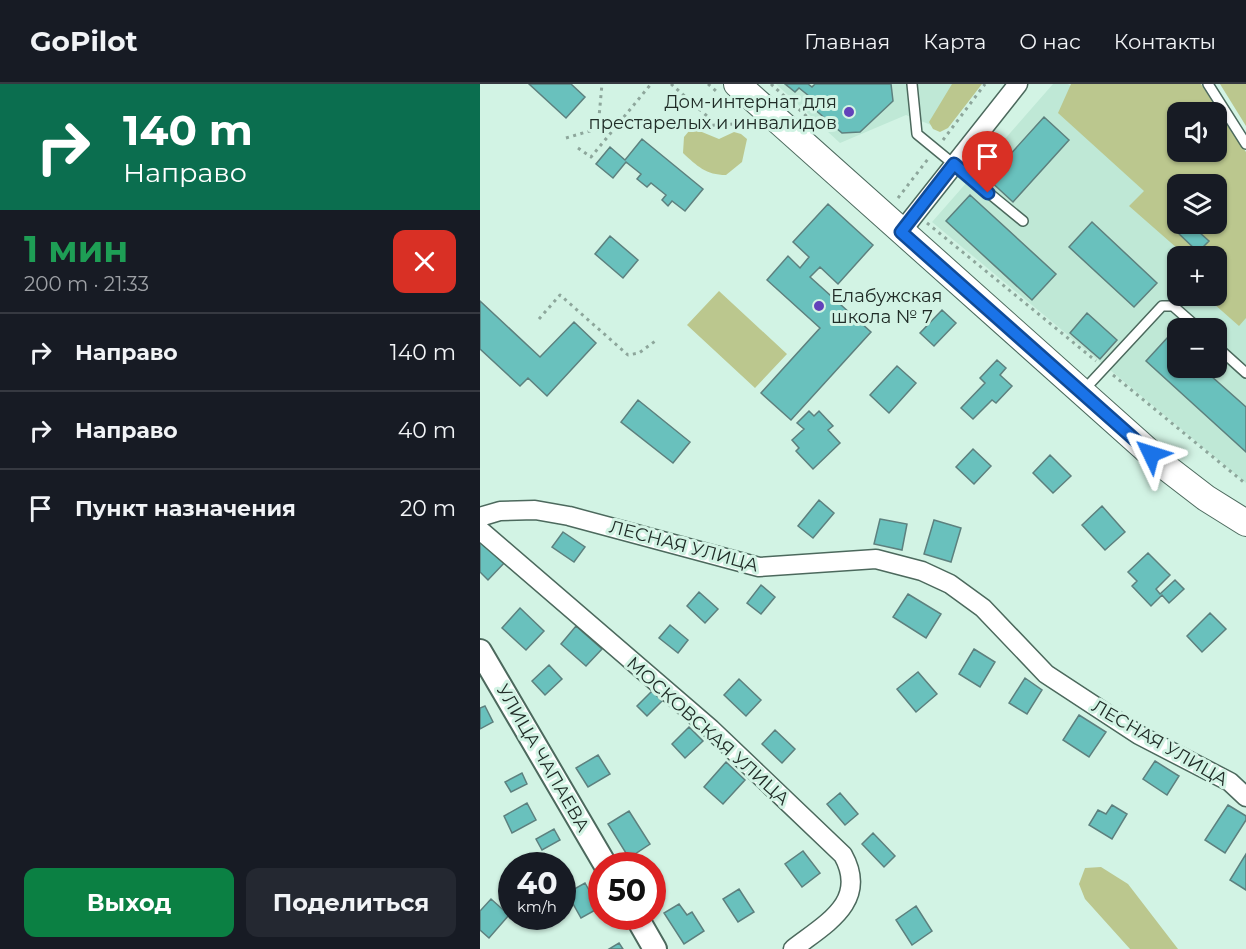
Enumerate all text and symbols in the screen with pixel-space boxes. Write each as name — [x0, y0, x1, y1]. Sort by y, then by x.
text: GoPilot — [30, 24, 138, 58]
text: Главная — [804, 29, 890, 54]
text: Карта — [923, 29, 986, 54]
text: О нас — [1019, 29, 1081, 54]
text: Контакты — [1114, 29, 1216, 54]
place label: Дом-интернат для престарелых и инвалидов — [589, 91, 837, 134]
map controls — [1167, 102, 1227, 378]
button: sound — [1167, 102, 1227, 162]
text: 140 m — [123, 104, 253, 156]
marker: Дом-интернат для престарелых и инвалидов — [842, 105, 856, 119]
icon: right — [24, 108, 102, 186]
pin — [962, 131, 1013, 193]
icon: arrive — [971, 140, 1004, 173]
text: Направо — [123, 156, 247, 189]
button: layers — [1167, 174, 1227, 234]
text: 1 мин — [24, 227, 128, 271]
button: close — [393, 230, 456, 293]
button: + — [1167, 246, 1227, 306]
text: 200 m · 21:33 — [24, 272, 149, 296]
place label: Елабужская школа № 7 — [831, 285, 942, 328]
marker: Елабужская школа № 7 — [812, 299, 826, 313]
button: − — [1167, 318, 1227, 378]
icon: right — [24, 336, 57, 369]
text: Направо — [75, 339, 178, 366]
text: 140 m — [390, 339, 456, 366]
icon: right — [24, 414, 57, 447]
text: Направо — [75, 417, 178, 444]
text: 40 m — [398, 417, 456, 444]
position arrow — [1119, 422, 1183, 486]
icon: arrive — [24, 492, 57, 525]
text: Пункт назначения — [75, 495, 296, 522]
text: 20 m — [400, 495, 456, 522]
street label: ЛЕСНАЯ УЛИЦА — [607, 516, 762, 577]
street label: МОСКОВСКАЯ УЛИЦА — [622, 652, 794, 810]
street label: УЛИЦА ЧАПАЕВА — [492, 680, 595, 836]
street label: ЛЕСНАЯ УЛИЦА — [1088, 695, 1232, 791]
speed limit sign: 50 — [588, 852, 666, 930]
text: 40 — [516, 865, 558, 902]
button: Выход — [24, 868, 234, 937]
button: Поделиться — [246, 868, 456, 937]
text: km/h — [517, 897, 557, 916]

